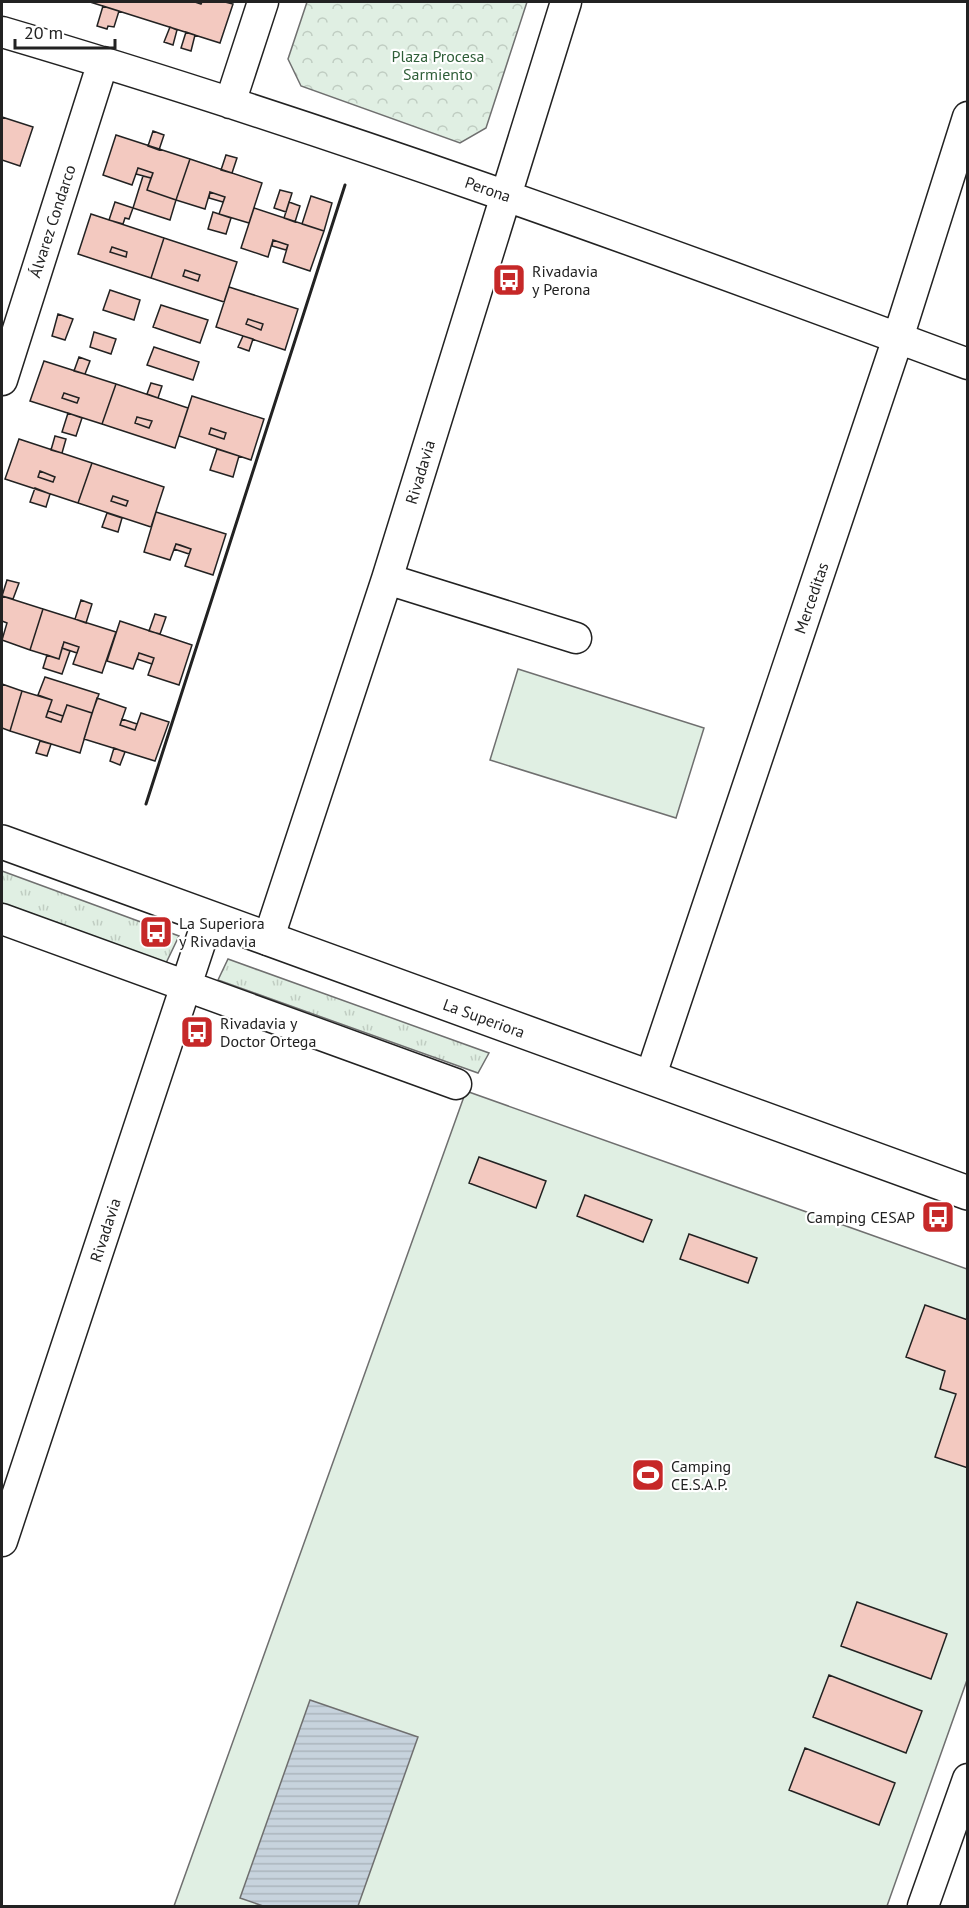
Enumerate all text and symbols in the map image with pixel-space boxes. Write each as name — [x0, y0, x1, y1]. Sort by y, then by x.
scale bar — [15, 12, 116, 50]
text: 20 m — [24, 21, 63, 44]
park label: Plaza Procesa Sarmiento — [392, 46, 484, 84]
street label: Álvarez Condarco — [24, 162, 80, 280]
street label: Perona — [462, 172, 514, 206]
place label: Rivadavia y Perona — [532, 261, 598, 299]
bus stop icon: Rivadavia y Perona — [491, 262, 527, 298]
street label: Rivadavia — [401, 438, 439, 506]
street label: Merceditas — [789, 559, 833, 636]
place label: La Superiora y Rivadavia — [179, 913, 265, 951]
bus stop icon: La Superiora y Rivadavia — [138, 914, 174, 950]
street label: La Superiora — [440, 994, 528, 1042]
place label: Rivadavia y Doctor Ortega — [220, 1013, 316, 1051]
bus stop icon: Rivadavia y Doctor Ortega — [179, 1014, 215, 1050]
street label: Rivadavia — [85, 1196, 125, 1264]
bus stop icon: Camping CESAP — [920, 1199, 956, 1235]
place label: Camping CESAP — [806, 1207, 915, 1227]
place label: Camping CE.S.A.P. — [671, 1456, 731, 1494]
sports icon: Camping CE.S.A.P. — [630, 1457, 666, 1493]

